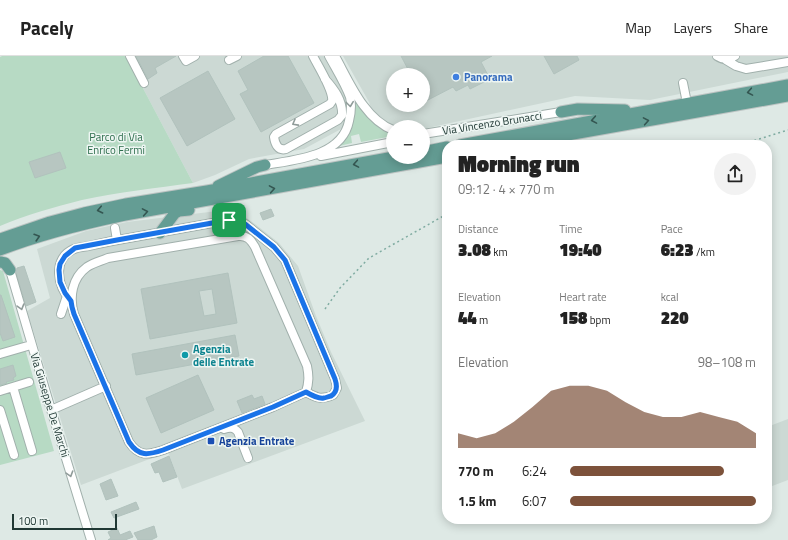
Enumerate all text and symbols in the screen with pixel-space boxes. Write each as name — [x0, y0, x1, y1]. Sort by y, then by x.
text: Pacely — [20, 13, 74, 42]
text: Map — [625, 17, 651, 38]
text: Layers — [673, 17, 712, 38]
text: Share — [734, 17, 768, 38]
map controls — [386, 68, 430, 164]
button: + — [386, 68, 430, 112]
place label: Panorama — [464, 69, 513, 85]
marker: Panorama — [451, 72, 461, 82]
one-way arrow — [747, 87, 753, 96]
one-way arrow — [346, 101, 355, 107]
street label: Via Vincenzo Brunacci — [441, 107, 543, 139]
one-way arrow — [591, 116, 597, 124]
one-way arrow — [643, 117, 649, 125]
one-way arrow — [292, 118, 299, 126]
button: − — [386, 120, 430, 164]
park label: Parco di Via Enrico Fermi — [87, 129, 145, 158]
text: Morning run — [458, 147, 580, 181]
button: share — [714, 153, 756, 195]
one-way arrow — [353, 159, 359, 168]
text: 09:12 · 4 × 770 m — [458, 179, 554, 199]
one-way arrow — [269, 185, 276, 193]
pin — [212, 203, 246, 237]
one-way arrow — [96, 205, 103, 213]
one-way arrow — [141, 208, 148, 216]
icon: arrive — [218, 209, 240, 231]
text: Distance — [458, 221, 498, 237]
text: Time — [559, 221, 582, 237]
text: Pace — [661, 221, 683, 237]
one-way arrow — [33, 233, 40, 242]
text: 3.08 — [458, 237, 491, 263]
text: 19:40 — [559, 237, 602, 263]
text: 6:23 — [661, 237, 694, 263]
text: km — [491, 244, 508, 260]
text: /km — [694, 244, 715, 260]
text: Elevation — [458, 289, 501, 305]
text: Heart rate — [559, 289, 607, 305]
text: kcal — [661, 289, 679, 305]
one-way arrow — [16, 303, 25, 310]
text: 44 — [458, 305, 477, 331]
text: 158 — [559, 305, 587, 331]
text: 220 — [661, 305, 689, 331]
text: m — [477, 312, 488, 328]
text: bpm — [587, 312, 611, 328]
place label: Agenzia delle Entrate — [193, 341, 255, 370]
marker: Agenzia delle Entrate — [180, 350, 190, 360]
street label: Via Giuseppe De Marchi — [26, 351, 74, 459]
text: Elevation — [458, 352, 509, 372]
text: 98–108 m — [698, 352, 756, 372]
place label: Agenzia Entrate — [219, 433, 295, 449]
marker: Agenzia Entrate — [206, 436, 216, 446]
text: 770 m — [458, 461, 494, 481]
text: 6:24 — [522, 461, 547, 481]
one-way arrow — [65, 470, 74, 477]
text: 1.5 km — [458, 491, 496, 511]
text: 6:07 — [522, 491, 547, 511]
scale bar — [12, 512, 117, 531]
text: 100 m — [18, 513, 48, 529]

